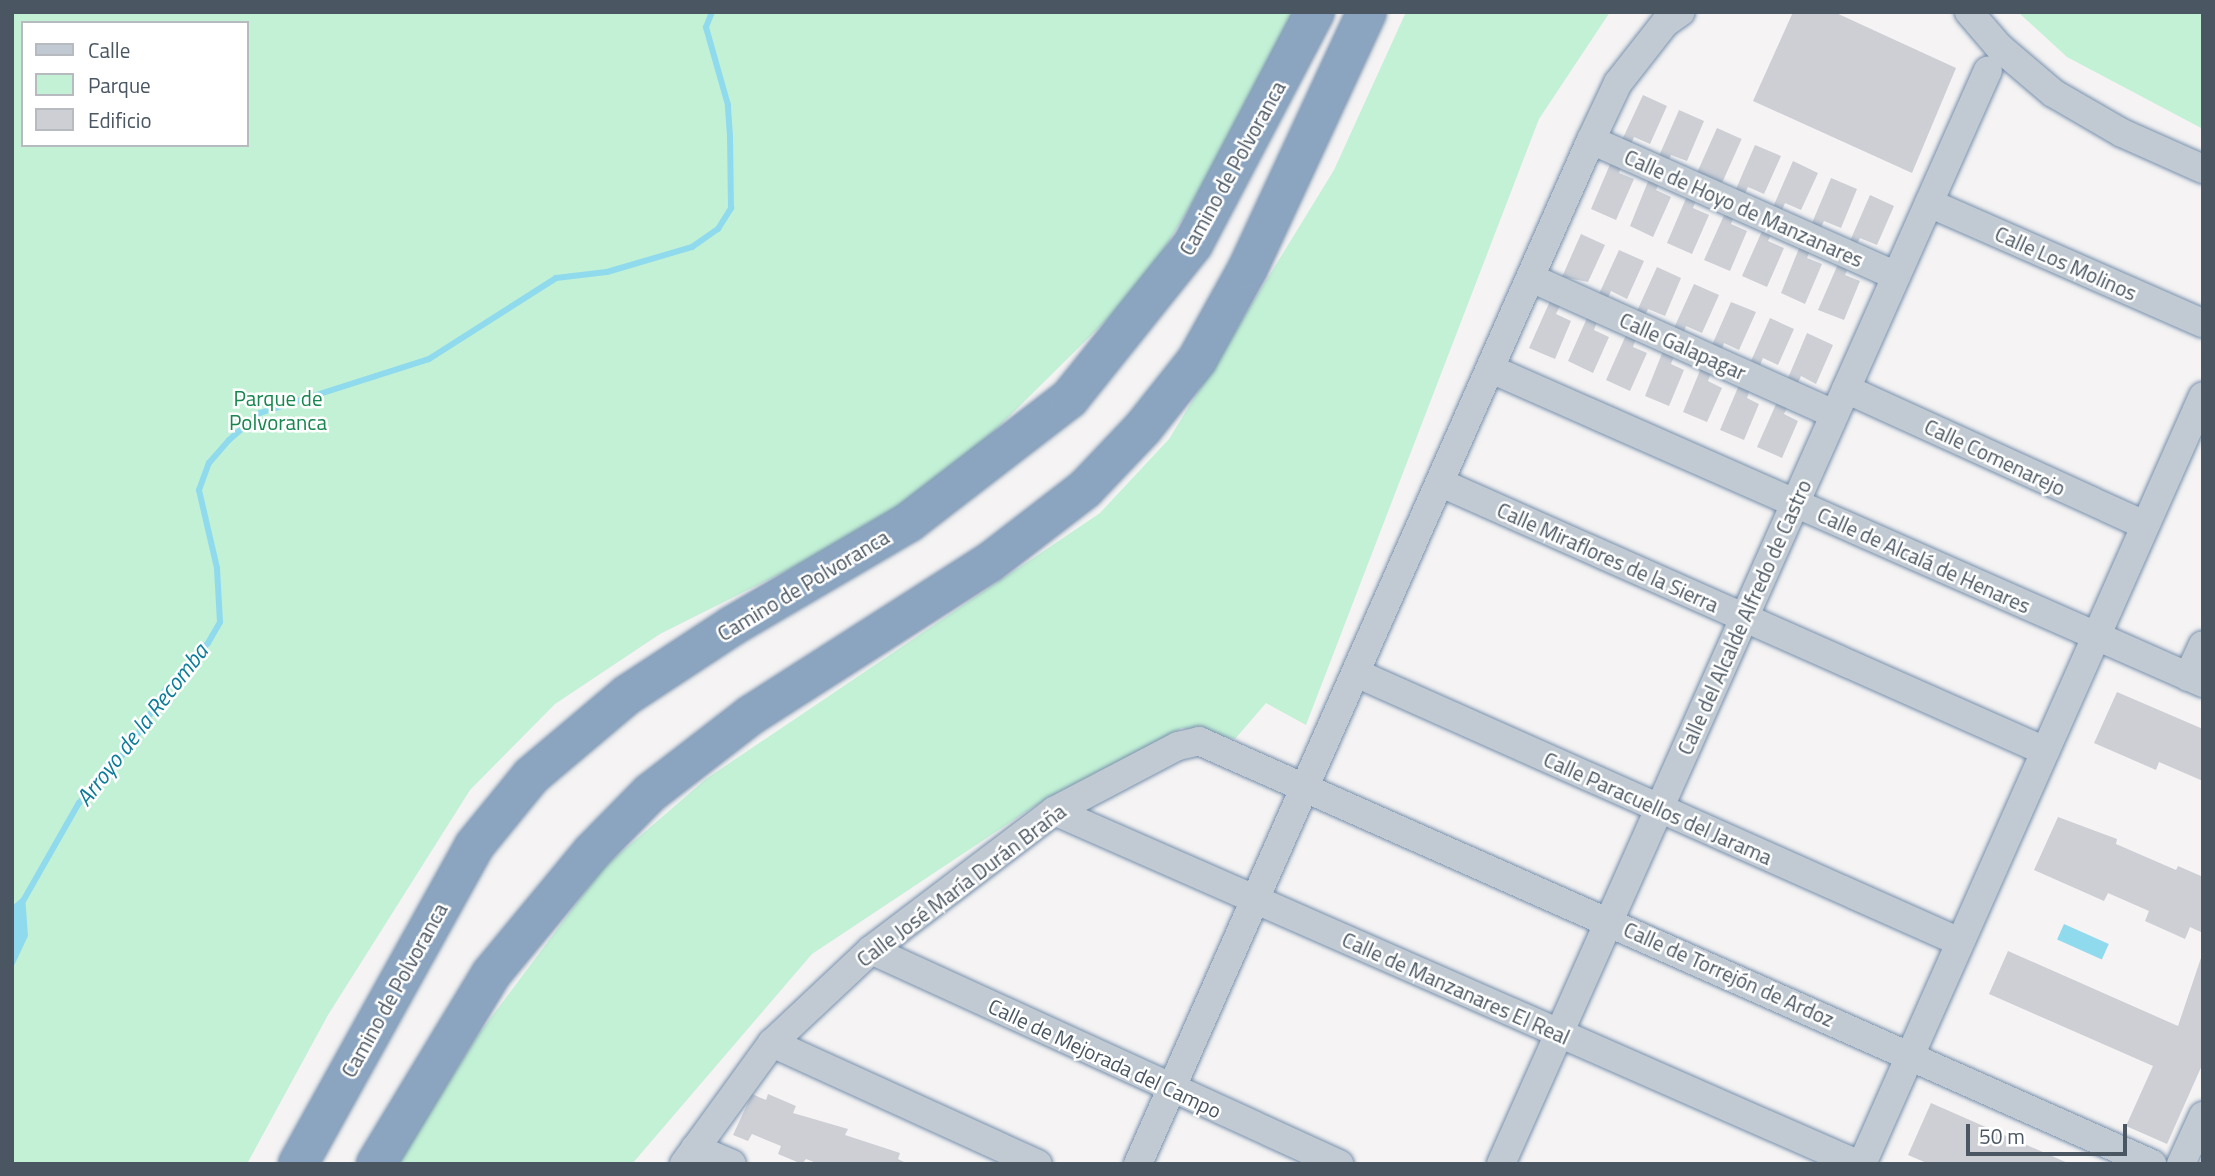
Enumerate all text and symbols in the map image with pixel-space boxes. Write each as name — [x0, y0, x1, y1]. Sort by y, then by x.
legend — [21, 21, 248, 147]
text: Calle — [88, 34, 130, 66]
text: Parque — [88, 69, 151, 101]
street label: Camino de Polvoranca — [1174, 76, 1290, 260]
text: Edificio — [88, 104, 152, 136]
street label: Calle de Hoyo de Manzanares — [1621, 144, 1867, 272]
street label: Calle Los Molinos — [1991, 220, 2141, 306]
street label: Calle Galapagar — [1616, 307, 1750, 385]
park label: Parque de Polvoranca — [229, 385, 327, 435]
street label: Calle Comenarejo — [1921, 413, 2069, 501]
street label: Calle del Alcalde Alfredo de Castro — [1672, 475, 1816, 759]
street label: Calle Miraflores de la Sierra — [1493, 497, 1723, 617]
street label: Calle de Alcalá de Henares — [1814, 502, 2034, 618]
street label: Camino de Polvoranca — [713, 524, 893, 646]
water label: Arroyo de la Recomba — [70, 638, 214, 812]
street label: Calle Paracuellos del Jarama — [1540, 746, 1776, 870]
street label: Calle José María Durán Braña — [852, 798, 1070, 972]
street label: Camino de Polvoranca — [336, 898, 452, 1082]
street label: Calle de Torrejón de Ardoz — [1620, 916, 1838, 1032]
street label: Calle de Manzanares El Real — [1338, 926, 1574, 1050]
street label: Calle de Mejorada del Campo — [985, 993, 1225, 1123]
scale bar — [1970, 1110, 2131, 1154]
text: 50 m — [1979, 1120, 2025, 1152]

